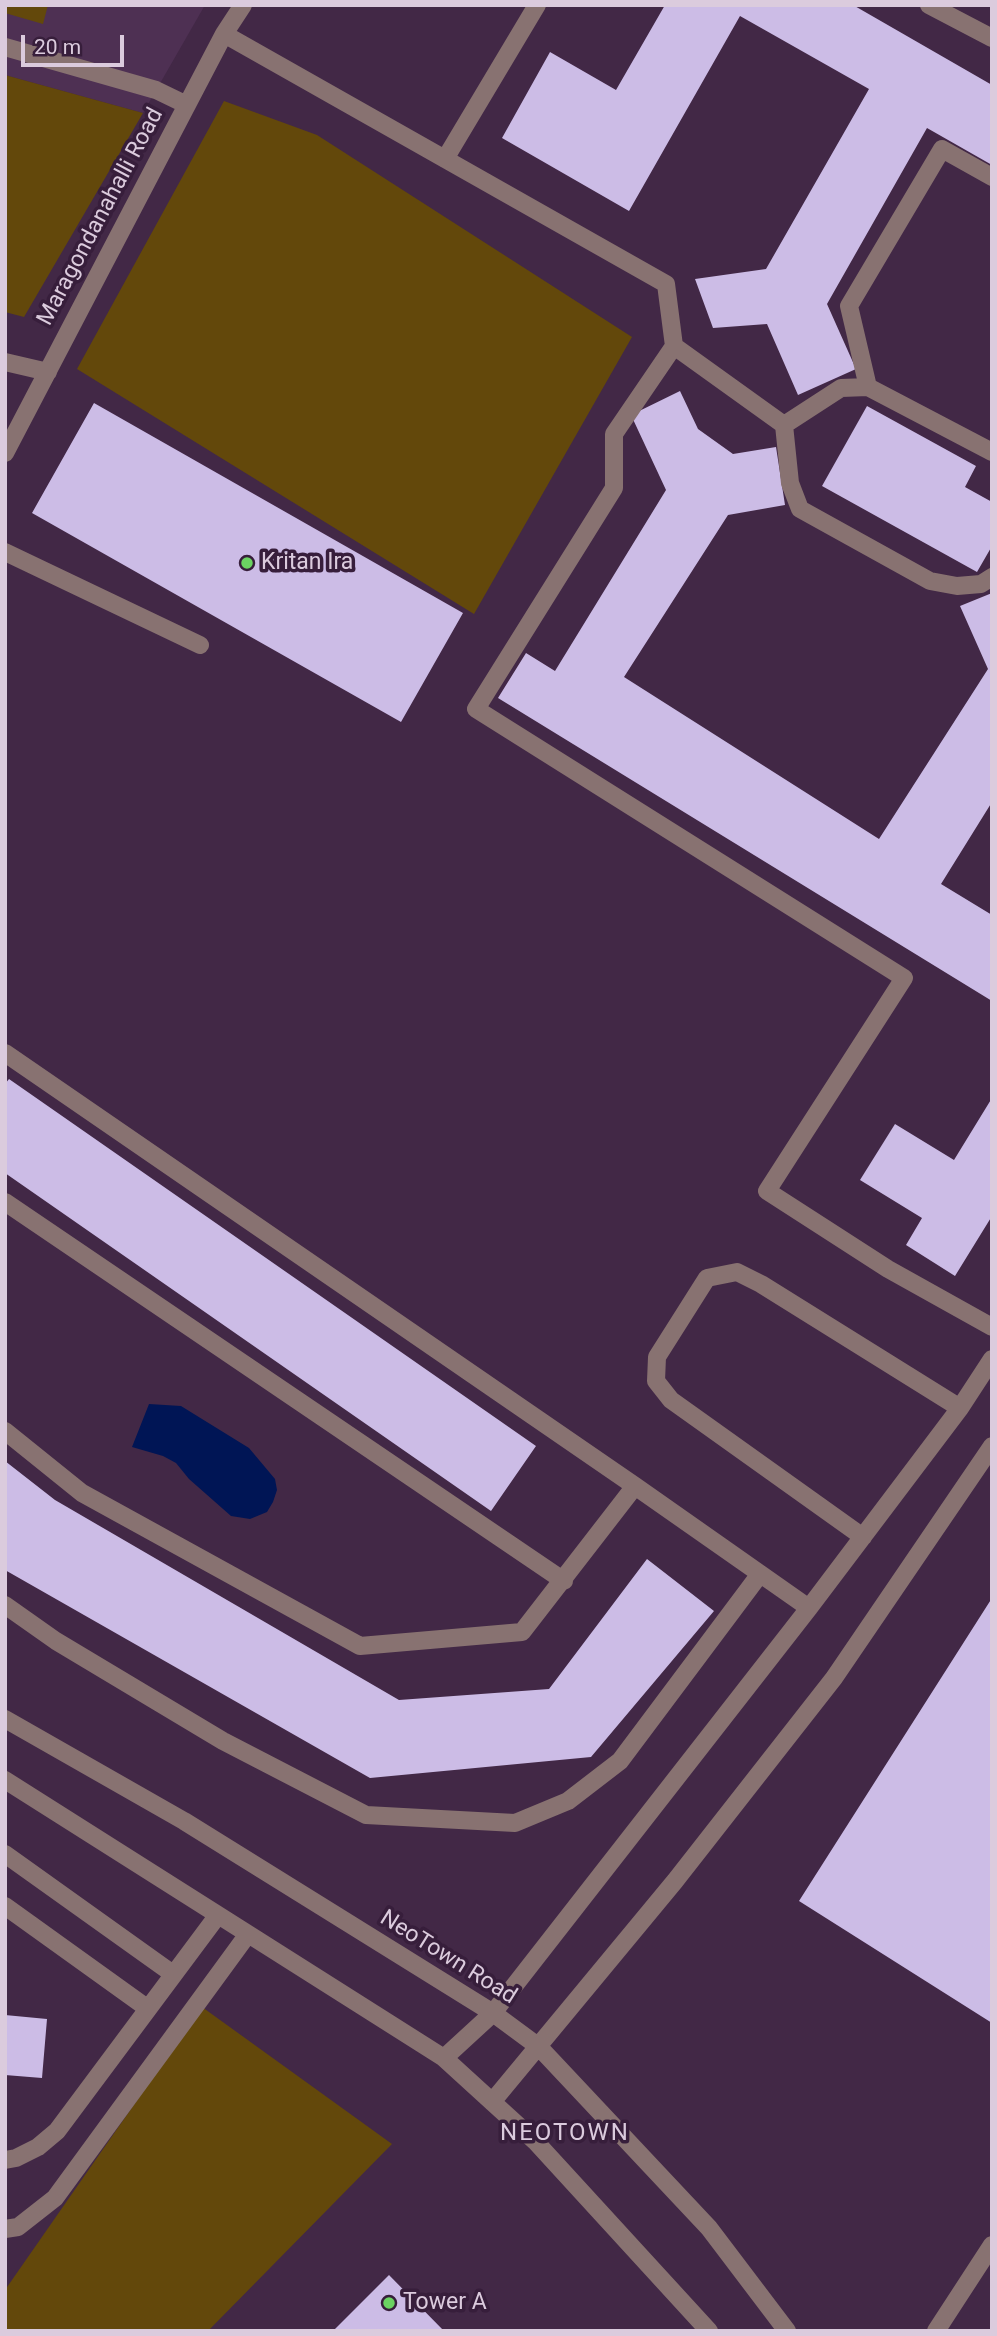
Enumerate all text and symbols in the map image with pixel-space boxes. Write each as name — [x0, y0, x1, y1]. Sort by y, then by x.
scale bar — [24, 21, 128, 65]
text: 20 m — [34, 35, 81, 59]
street label: Maragondanahalli Road — [32, 104, 170, 330]
place label: Kritan Ira — [261, 549, 353, 577]
marker: Kritan Ira — [239, 555, 255, 571]
street label: NeoTown Road — [375, 1905, 521, 2011]
district label: NEOTOWN — [501, 2120, 629, 2148]
place label: Tower A — [403, 2289, 487, 2317]
marker: Tower A — [381, 2295, 397, 2311]

